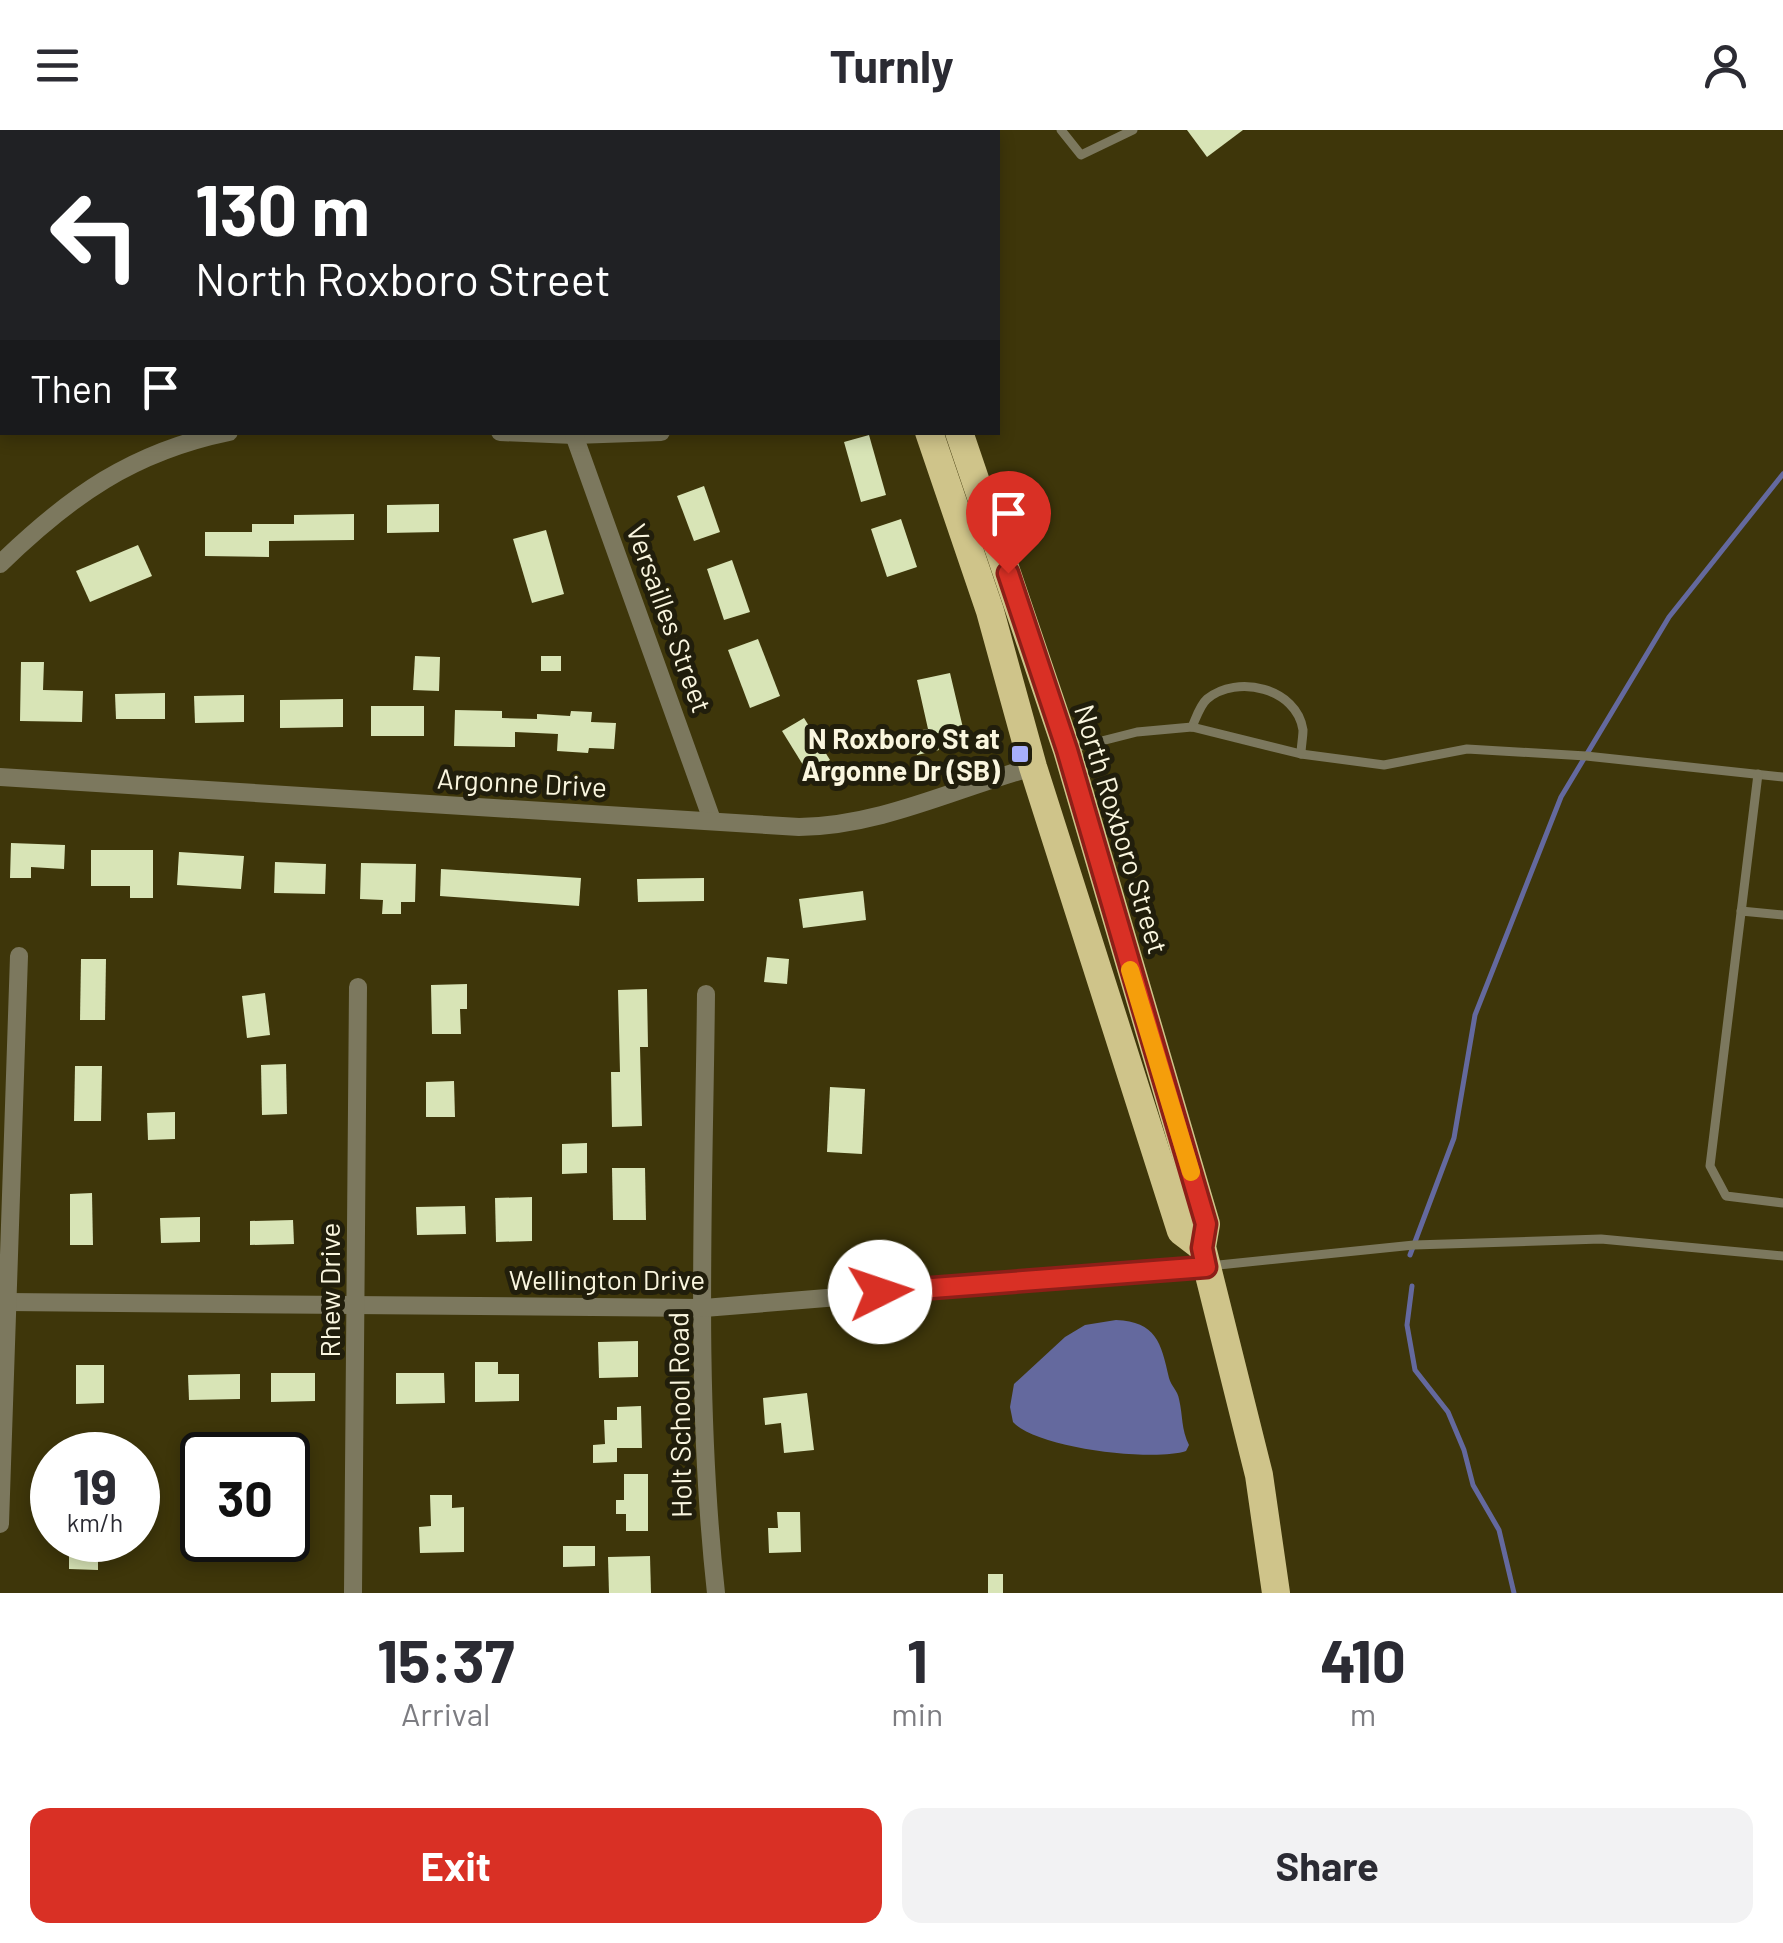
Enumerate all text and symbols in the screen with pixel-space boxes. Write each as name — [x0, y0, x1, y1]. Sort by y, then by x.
icon: menu — [30, 38, 85, 93]
text: Turnly — [829, 38, 954, 92]
icon: person — [1698, 38, 1753, 93]
text: 130 m — [195, 166, 370, 250]
icon: left — [30, 170, 160, 300]
text: North Roxboro Street — [195, 251, 611, 305]
icon: arrive — [133, 360, 188, 415]
text: Then — [30, 365, 113, 411]
pin — [966, 471, 1051, 574]
icon: arrive — [981, 486, 1036, 541]
street label: Versailles Street — [620, 519, 720, 717]
street label: North Roxboro Street — [1068, 700, 1176, 958]
place label: N Roxboro St at Argonne Dr (SB) — [801, 721, 1000, 787]
marker: N Roxboro St at Argonne Dr (SB) — [1009, 743, 1031, 765]
street label: Argonne Drive — [436, 761, 608, 803]
street label: Rhew Drive — [312, 1223, 346, 1357]
position arrow — [828, 1240, 932, 1344]
street label: Wellington Drive — [509, 1262, 705, 1296]
street label: Holt School Road — [660, 1312, 698, 1518]
speed limit sign: 30 — [180, 1432, 310, 1562]
text: 19 — [73, 1455, 117, 1515]
text: km/h — [67, 1507, 123, 1537]
text: 15:37 — [377, 1623, 514, 1695]
text: 1 — [907, 1623, 928, 1695]
text: 410 — [1320, 1623, 1406, 1695]
text: Arrival — [401, 1694, 490, 1732]
text: min — [891, 1694, 943, 1732]
text: m — [1350, 1694, 1376, 1732]
button: Exit — [30, 1808, 882, 1923]
button: Share — [902, 1808, 1753, 1923]

